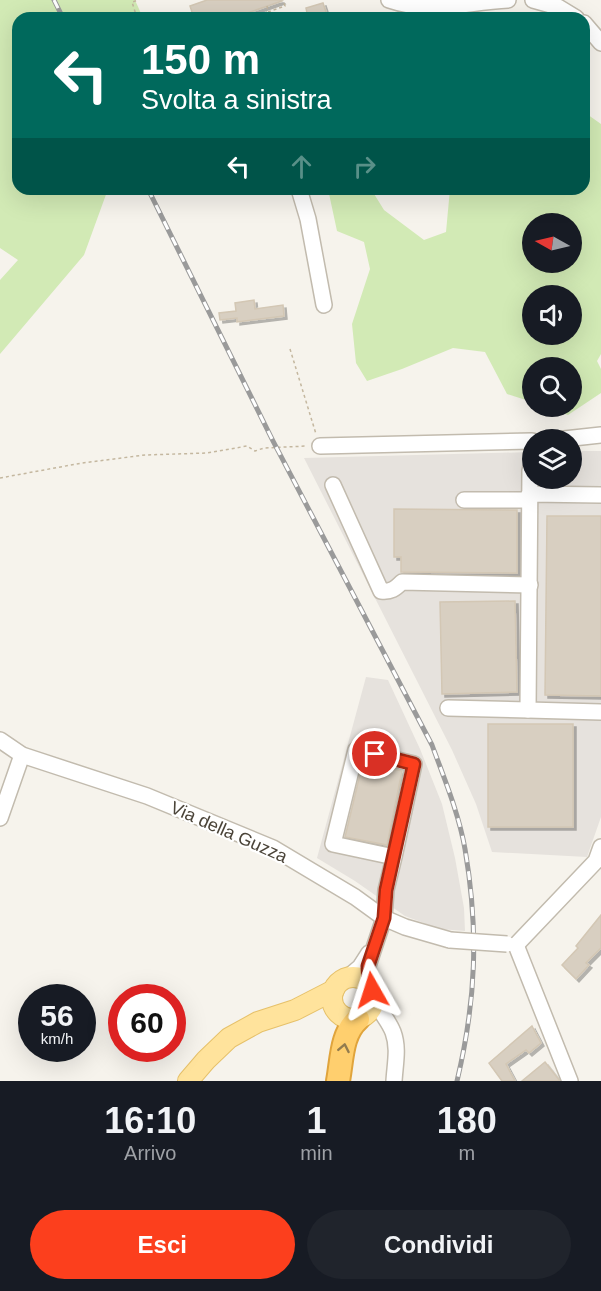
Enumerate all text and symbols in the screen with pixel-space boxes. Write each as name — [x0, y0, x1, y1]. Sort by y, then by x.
icon: left — [42, 36, 120, 114]
text: 150 m — [141, 36, 260, 83]
text: Svolta a sinistra — [141, 85, 332, 115]
icon: left — [222, 150, 255, 183]
icon: ahead — [285, 150, 318, 183]
icon: right — [348, 150, 381, 183]
north arrow — [522, 213, 582, 273]
map controls — [522, 213, 582, 489]
button: sound — [522, 285, 582, 345]
button: search — [522, 357, 582, 417]
button: layers — [522, 429, 582, 489]
pin — [349, 728, 400, 779]
icon: arrive — [358, 737, 391, 770]
street label: Via della Guzza — [167, 797, 291, 867]
position arrow — [340, 958, 404, 1022]
speed limit sign: 60 — [108, 984, 186, 1062]
text: 56 — [40, 999, 74, 1032]
text: km/h — [41, 1030, 73, 1047]
one-way arrow — [337, 1043, 350, 1053]
text: 16:10 — [104, 1100, 196, 1141]
text: 1 — [306, 1100, 326, 1141]
text: 180 — [437, 1100, 497, 1141]
text: Arrivo — [124, 1142, 176, 1164]
text: min — [300, 1142, 333, 1164]
text: m — [458, 1142, 475, 1164]
button: Esci — [30, 1210, 295, 1279]
button: Condividi — [307, 1210, 571, 1279]

